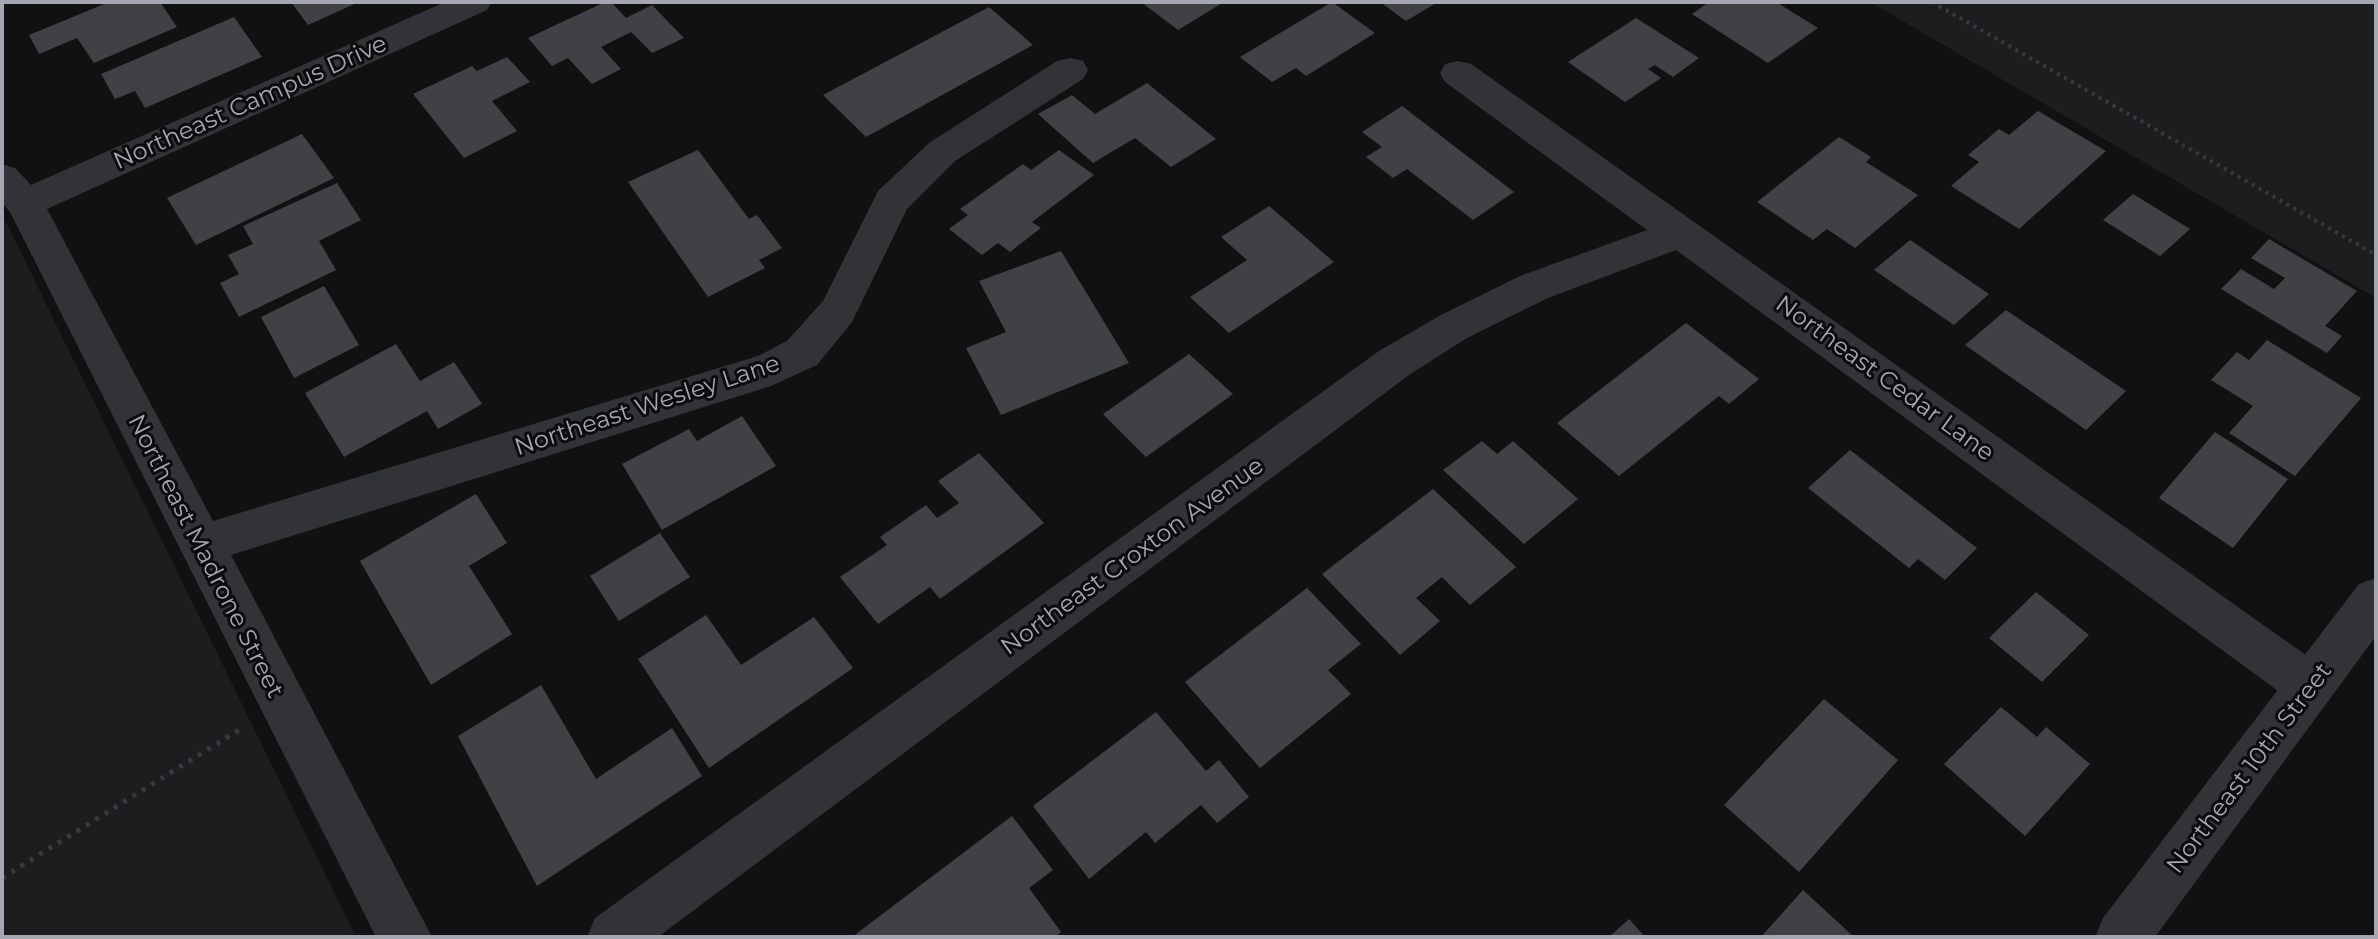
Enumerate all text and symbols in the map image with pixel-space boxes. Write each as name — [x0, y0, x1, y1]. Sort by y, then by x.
street label: Northeast Campus Drive — [109, 28, 391, 175]
street label: Northeast Cedar Lane — [1770, 289, 2000, 467]
street label: Northeast Wesley Lane — [511, 348, 783, 461]
street label: Northeast Madrone Street — [122, 409, 291, 702]
street label: Northeast Croxton Avenue — [995, 450, 1269, 661]
street label: Northeast 10th Street — [2160, 656, 2337, 879]

